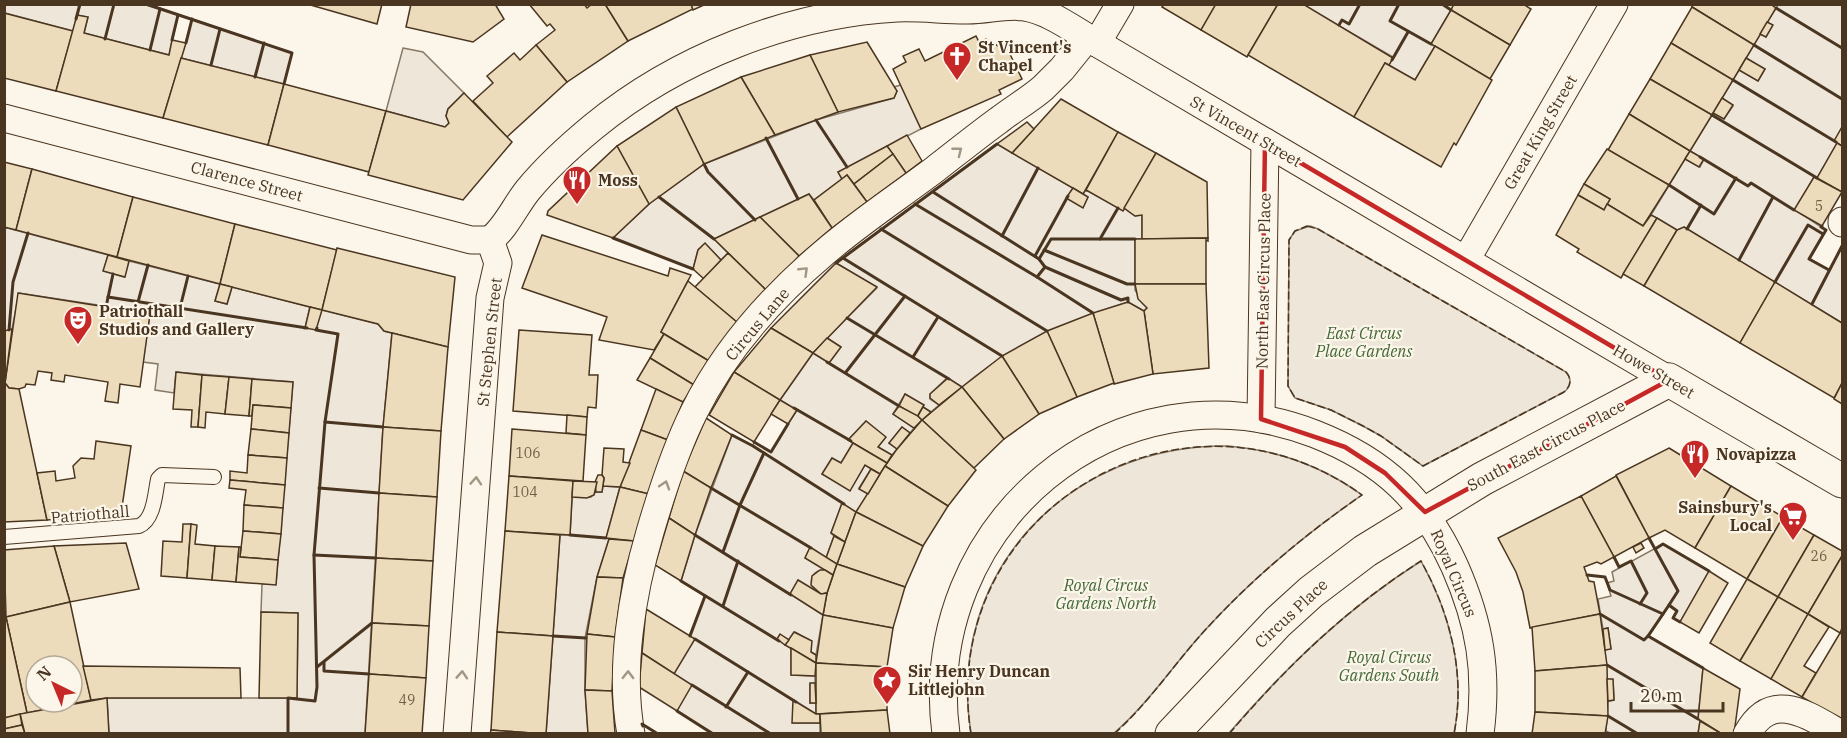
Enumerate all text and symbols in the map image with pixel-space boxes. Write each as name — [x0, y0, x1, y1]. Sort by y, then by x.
place label: St Vincent's Chapel — [978, 37, 1071, 75]
church icon: St Vincent's Chapel — [941, 40, 973, 82]
street label: Great King Street — [1499, 71, 1581, 193]
street label: St Vincent Street — [1187, 91, 1306, 171]
one-way arrow — [951, 148, 962, 159]
street label: Clarence Street — [189, 156, 306, 206]
restaurant icon: Moss — [561, 164, 593, 206]
place label: Moss — [598, 170, 638, 190]
street label: North East Circus Place — [1251, 193, 1275, 369]
house number: 5 — [1815, 197, 1823, 215]
one-way arrow — [797, 267, 808, 278]
street label: St Stephen Street — [472, 276, 506, 408]
street label: Circus Lane — [721, 283, 793, 365]
place label: Patriothall Studios and Gallery — [99, 301, 255, 339]
theatre icon: Patriothall Studios and Gallery — [62, 304, 94, 346]
park label: East Circus Place Gardens — [1315, 323, 1412, 361]
street label: Howe Street — [1610, 340, 1699, 403]
street label: South East Circus Place — [1464, 395, 1628, 495]
restaurant icon: Novapizza — [1679, 438, 1711, 480]
house number: 106 — [515, 444, 541, 462]
place label: Novapizza — [1716, 444, 1796, 464]
one-way arrow — [469, 476, 482, 485]
one-way arrow — [658, 480, 670, 491]
house number: 104 — [512, 483, 538, 501]
place label: Sainsbury's Local — [1678, 497, 1772, 535]
supermarket icon: Sainsbury's Local — [1777, 500, 1809, 542]
street label: Patriothall — [50, 501, 130, 527]
street label: Royal Circus — [1427, 526, 1481, 620]
house number: 26 — [1811, 547, 1827, 565]
street label: Circus Place — [1250, 574, 1332, 652]
park label: Royal Circus Gardens North — [1055, 575, 1157, 613]
park label: Royal Circus Gardens South — [1339, 647, 1439, 685]
north arrow — [24, 654, 84, 714]
text: N — [32, 661, 55, 685]
place label: Sir Henry Duncan Littlejohn — [908, 661, 1051, 699]
place icon: Sir Henry Duncan Littlejohn — [871, 664, 903, 706]
one-way arrow — [455, 671, 468, 680]
one-way arrow — [622, 671, 634, 680]
scale bar — [1631, 675, 1722, 713]
text: 20 m — [1640, 684, 1683, 707]
house number: 49 — [399, 691, 415, 709]

